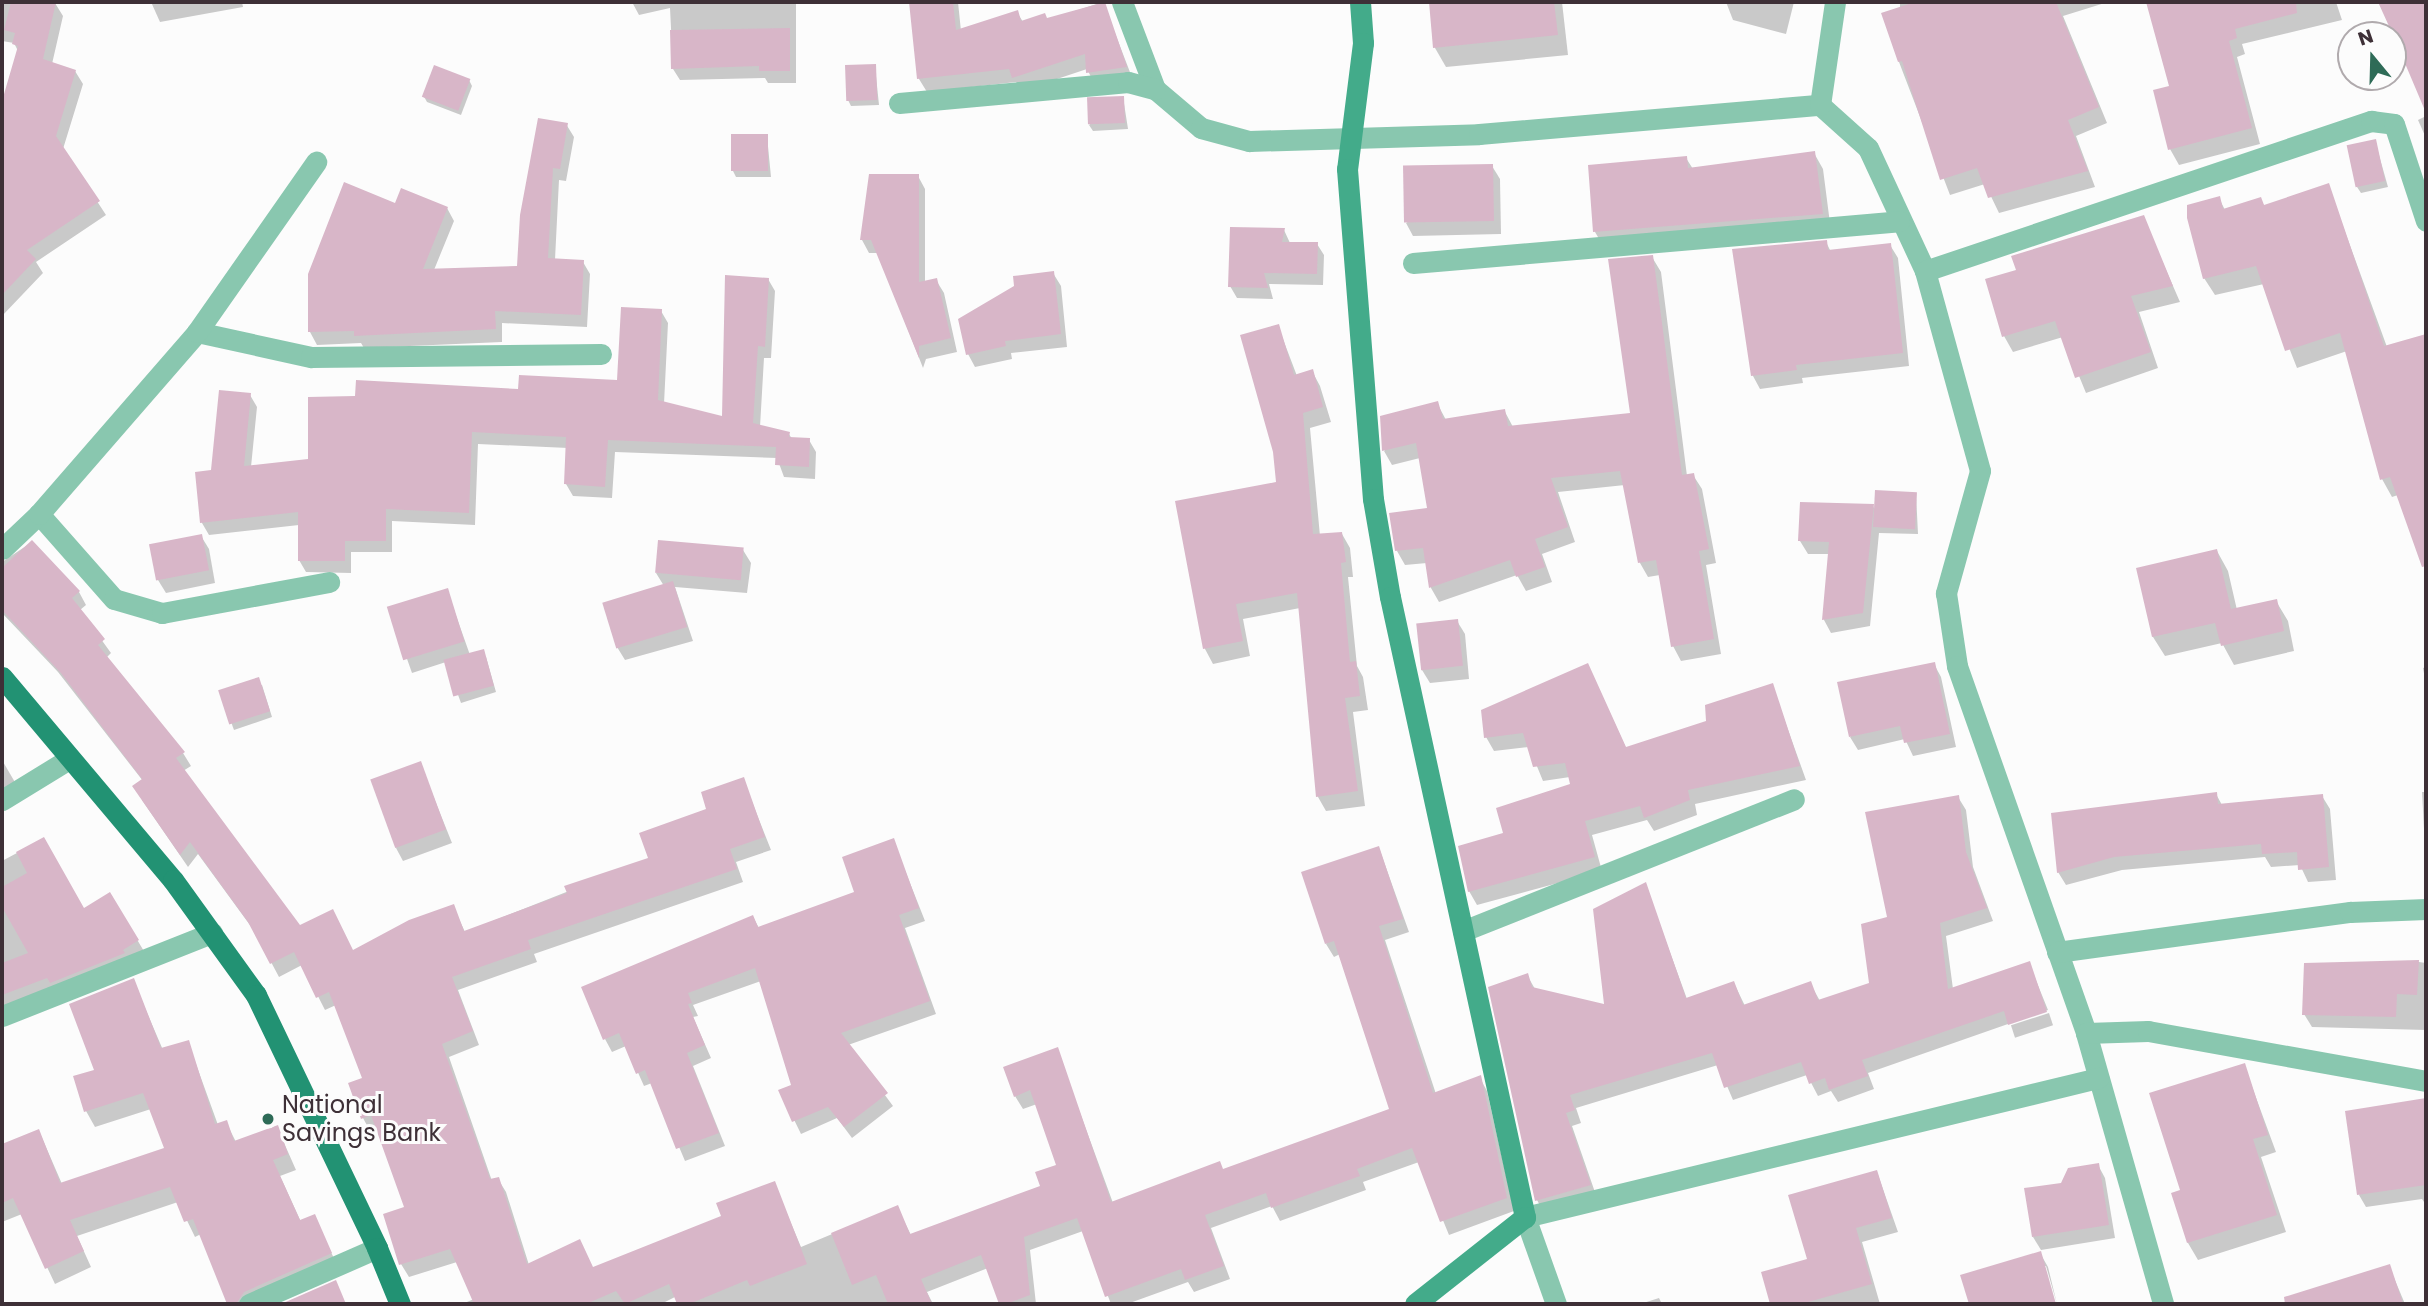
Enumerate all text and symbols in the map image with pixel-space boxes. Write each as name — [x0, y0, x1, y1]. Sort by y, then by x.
north arrow — [2337, 21, 2407, 91]
text: N — [2354, 22, 2377, 53]
place label: National Savings Bank — [282, 1091, 441, 1147]
marker: National Savings Bank — [260, 1111, 276, 1127]

